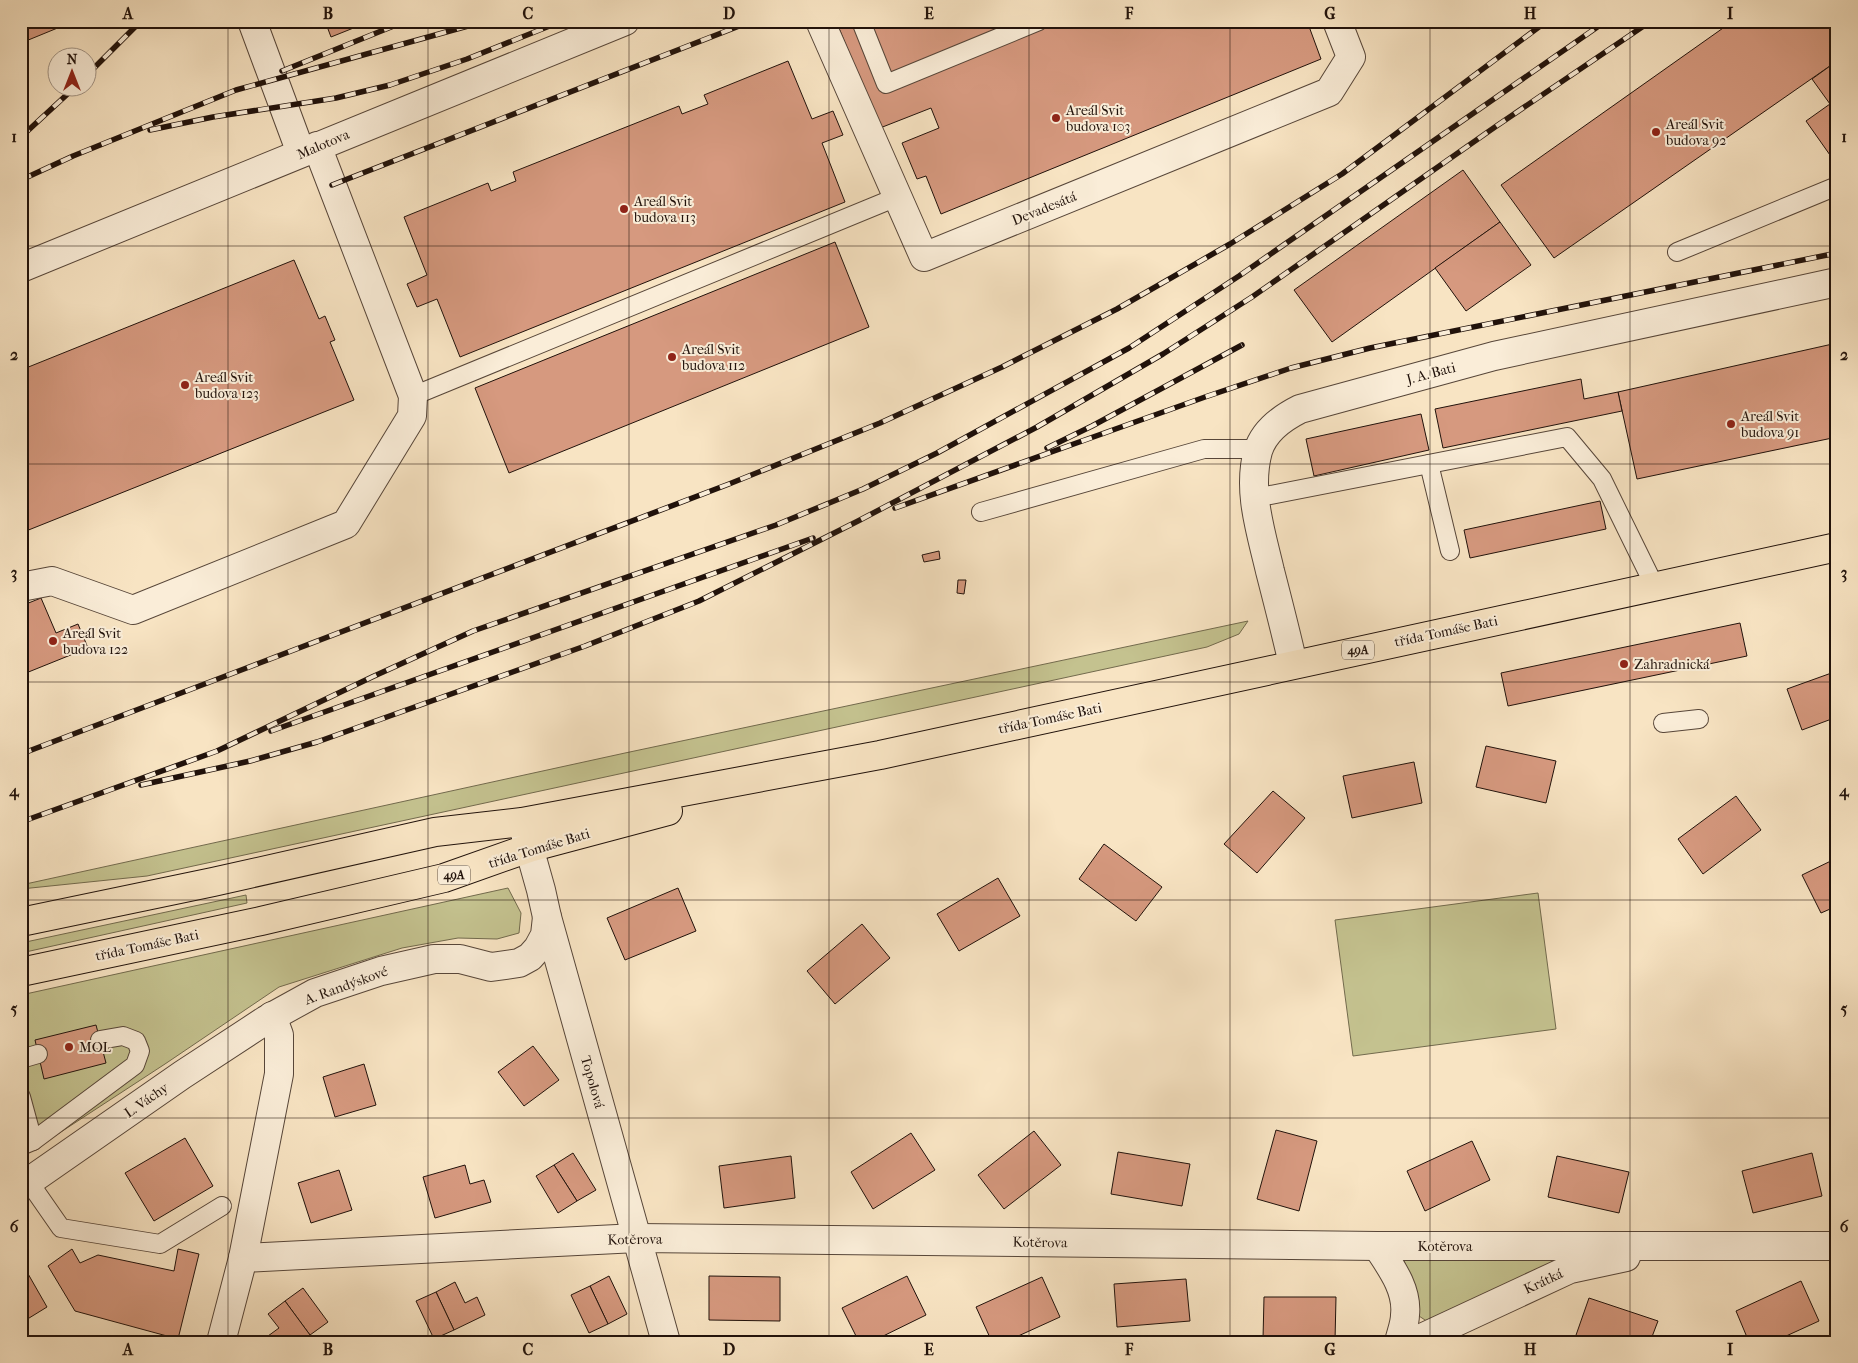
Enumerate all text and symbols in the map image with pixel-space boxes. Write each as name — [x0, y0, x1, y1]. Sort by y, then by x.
text: A — [122, 4, 134, 23]
text: B — [323, 4, 333, 23]
text: C — [523, 4, 534, 23]
text: D — [723, 4, 735, 23]
text: E — [924, 4, 934, 23]
text: F — [1124, 4, 1134, 23]
text: G — [1324, 4, 1336, 23]
text: H — [1524, 4, 1537, 23]
text: I — [1727, 4, 1734, 23]
north arrow — [48, 48, 98, 98]
text: N — [67, 51, 78, 68]
place label: Areál Svit budova 103 — [1065, 102, 1130, 135]
marker: Areál Svit budova 103 — [1050, 112, 1062, 124]
place label: Areál Svit budova 92 — [1665, 116, 1726, 149]
street label: Malotova — [294, 126, 352, 163]
marker: Areál Svit budova 92 — [1650, 126, 1662, 138]
text: 1 — [11, 127, 17, 146]
text: 1 — [1841, 127, 1847, 146]
street label: Devadesátá — [1009, 188, 1080, 229]
place label: Areál Svit budova 113 — [633, 193, 696, 226]
marker: Areál Svit budova 113 — [618, 203, 630, 215]
place label: Areál Svit budova 112 — [681, 341, 745, 374]
text: 2 — [10, 345, 18, 364]
text: 2 — [1840, 345, 1848, 364]
marker: Areál Svit budova 112 — [666, 351, 678, 363]
street label: J. A. Bati — [1404, 359, 1458, 388]
place label: Areál Svit budova 123 — [194, 369, 259, 402]
marker: Areál Svit budova 123 — [179, 379, 191, 391]
place label: Areál Svit budova 91 — [1740, 408, 1799, 441]
marker: Areál Svit budova 91 — [1725, 418, 1737, 430]
text: 3 — [11, 563, 17, 583]
text: 3 — [1841, 563, 1847, 583]
street label: třída Tomáše Bati — [1393, 612, 1499, 651]
place label: Areál Svit budova 122 — [62, 625, 128, 658]
marker: Areál Svit budova 122 — [47, 635, 59, 647]
road number: 49A — [1342, 640, 1374, 660]
place label: Zahradnická — [1634, 656, 1710, 673]
marker: Zahradnická — [1618, 658, 1630, 670]
street label: třída Tomáše Bati — [997, 699, 1103, 738]
text: 4 — [8, 781, 20, 801]
text: 4 — [1838, 781, 1850, 801]
street label: třída Tomáše Bati — [486, 825, 592, 872]
road number: 49A — [438, 866, 470, 884]
street label: třída Tomáše Bati — [94, 926, 200, 965]
street label: A. Randýskové — [301, 963, 390, 1009]
text: 5 — [11, 999, 18, 1018]
text: 5 — [1841, 999, 1848, 1018]
place label: MOL — [79, 1039, 112, 1056]
marker: MOL — [63, 1041, 75, 1053]
street label: Topolová — [577, 1054, 608, 1111]
street label: L. Váchy — [121, 1079, 172, 1122]
text: 6 — [10, 1217, 19, 1236]
text: 6 — [1840, 1217, 1849, 1236]
street label: Kotěrova — [607, 1231, 663, 1248]
street label: Kotěrova — [1012, 1234, 1068, 1251]
street label: Kotěrova — [1418, 1238, 1473, 1255]
street label: Krátká — [1521, 1265, 1566, 1298]
text: A — [122, 1340, 134, 1359]
text: B — [323, 1340, 333, 1359]
text: C — [523, 1340, 534, 1359]
text: D — [723, 1340, 735, 1359]
text: E — [924, 1340, 934, 1359]
text: F — [1124, 1340, 1134, 1359]
text: G — [1324, 1340, 1336, 1359]
text: H — [1524, 1340, 1537, 1359]
text: I — [1727, 1340, 1734, 1359]

